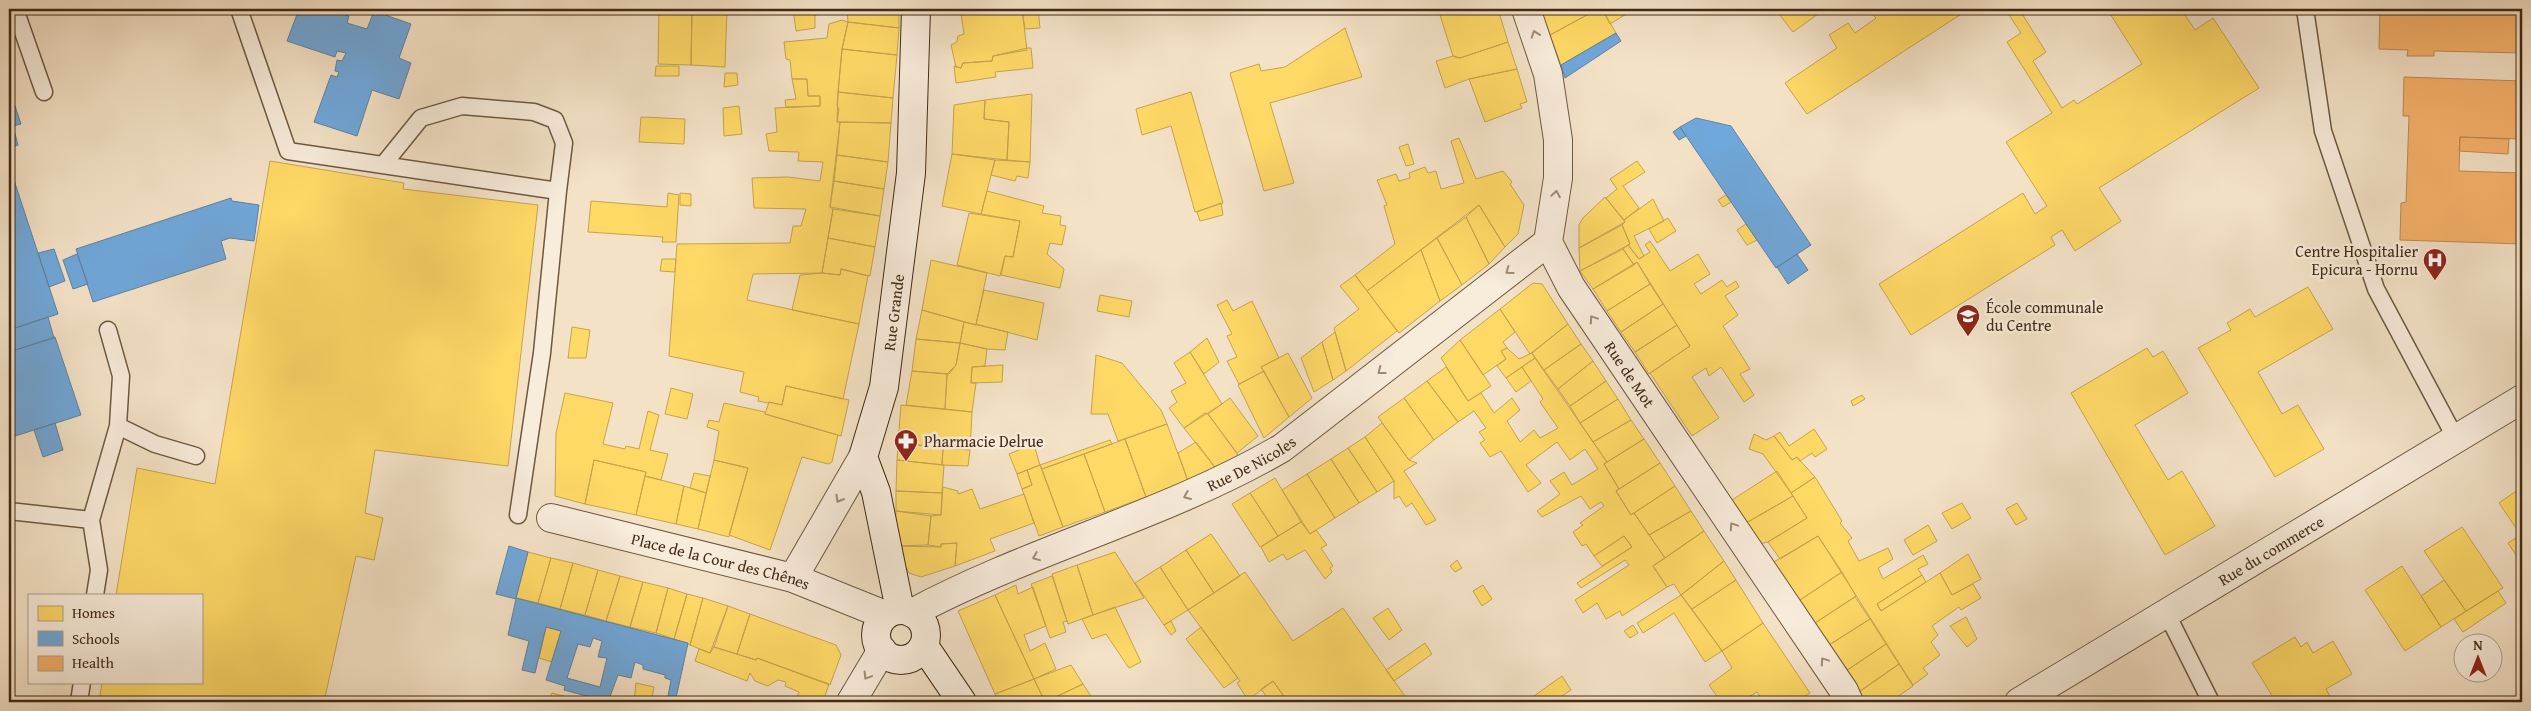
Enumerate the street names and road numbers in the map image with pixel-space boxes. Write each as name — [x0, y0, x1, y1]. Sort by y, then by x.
street label: Rue Grande — [877, 273, 910, 352]
street label: Rue de Mot — [1599, 336, 1661, 413]
street label: Rue De Nicoles — [1203, 430, 1301, 497]
street label: Rue du commerce — [2213, 509, 2328, 591]
street label: Place de la Cour des Chênes — [629, 526, 814, 596]

